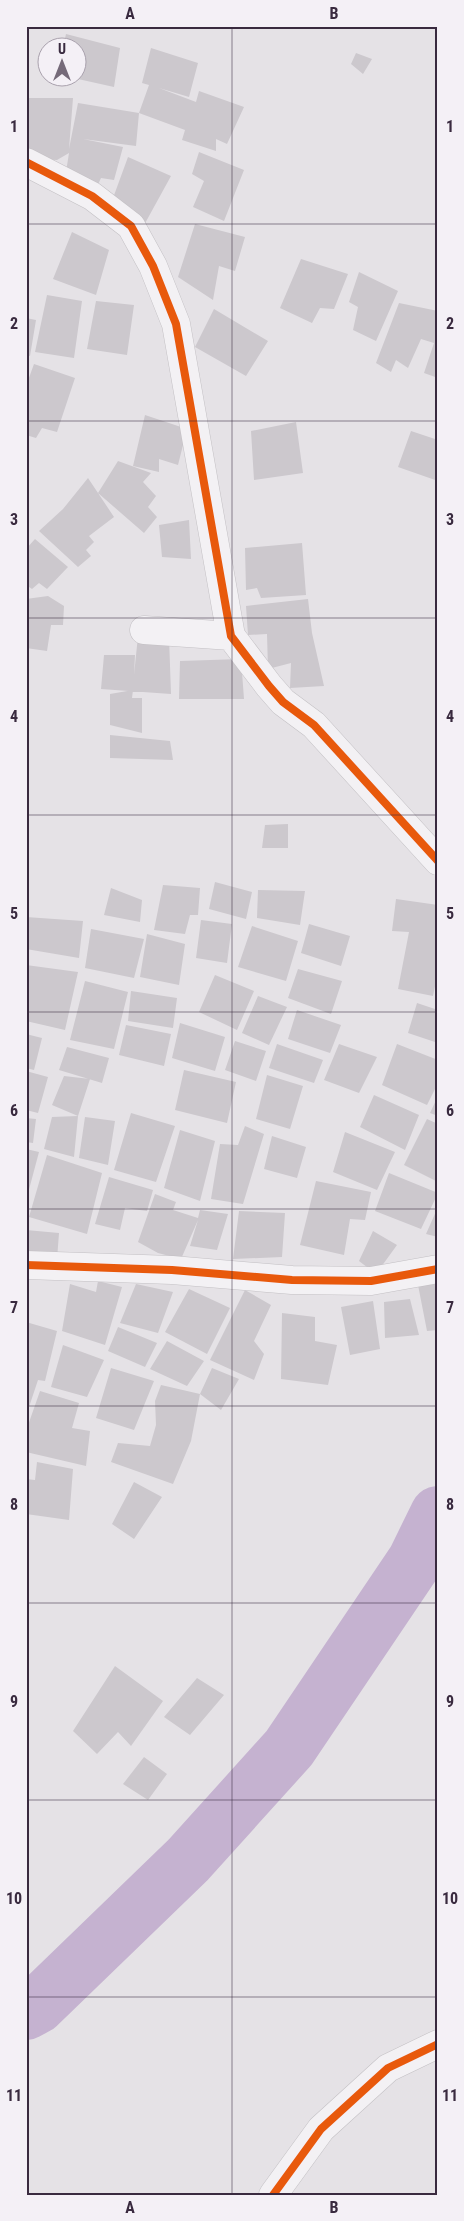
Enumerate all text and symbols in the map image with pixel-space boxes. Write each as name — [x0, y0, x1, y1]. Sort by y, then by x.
text: A — [125, 4, 135, 23]
text: B — [330, 4, 339, 23]
north arrow — [38, 38, 88, 88]
text: U — [58, 41, 66, 57]
text: 1 — [10, 117, 18, 136]
text: 1 — [446, 117, 454, 136]
text: 2 — [10, 314, 18, 333]
text: 2 — [446, 314, 454, 333]
text: 3 — [10, 510, 18, 529]
text: 3 — [446, 510, 454, 529]
text: 4 — [10, 707, 18, 726]
text: 4 — [446, 707, 454, 726]
text: 5 — [10, 904, 18, 923]
text: 5 — [446, 904, 454, 923]
text: 6 — [10, 1101, 18, 1120]
text: 6 — [446, 1101, 454, 1120]
text: 7 — [10, 1298, 18, 1317]
text: 7 — [446, 1298, 454, 1317]
text: 8 — [10, 1495, 18, 1514]
text: 8 — [446, 1495, 454, 1514]
text: 9 — [10, 1692, 18, 1711]
text: 9 — [446, 1692, 454, 1711]
text: 10 — [6, 1889, 22, 1908]
text: 10 — [442, 1889, 458, 1908]
text: 11 — [6, 2086, 22, 2105]
text: 11 — [442, 2086, 458, 2105]
text: A — [125, 2198, 135, 2217]
text: B — [330, 2198, 339, 2217]

